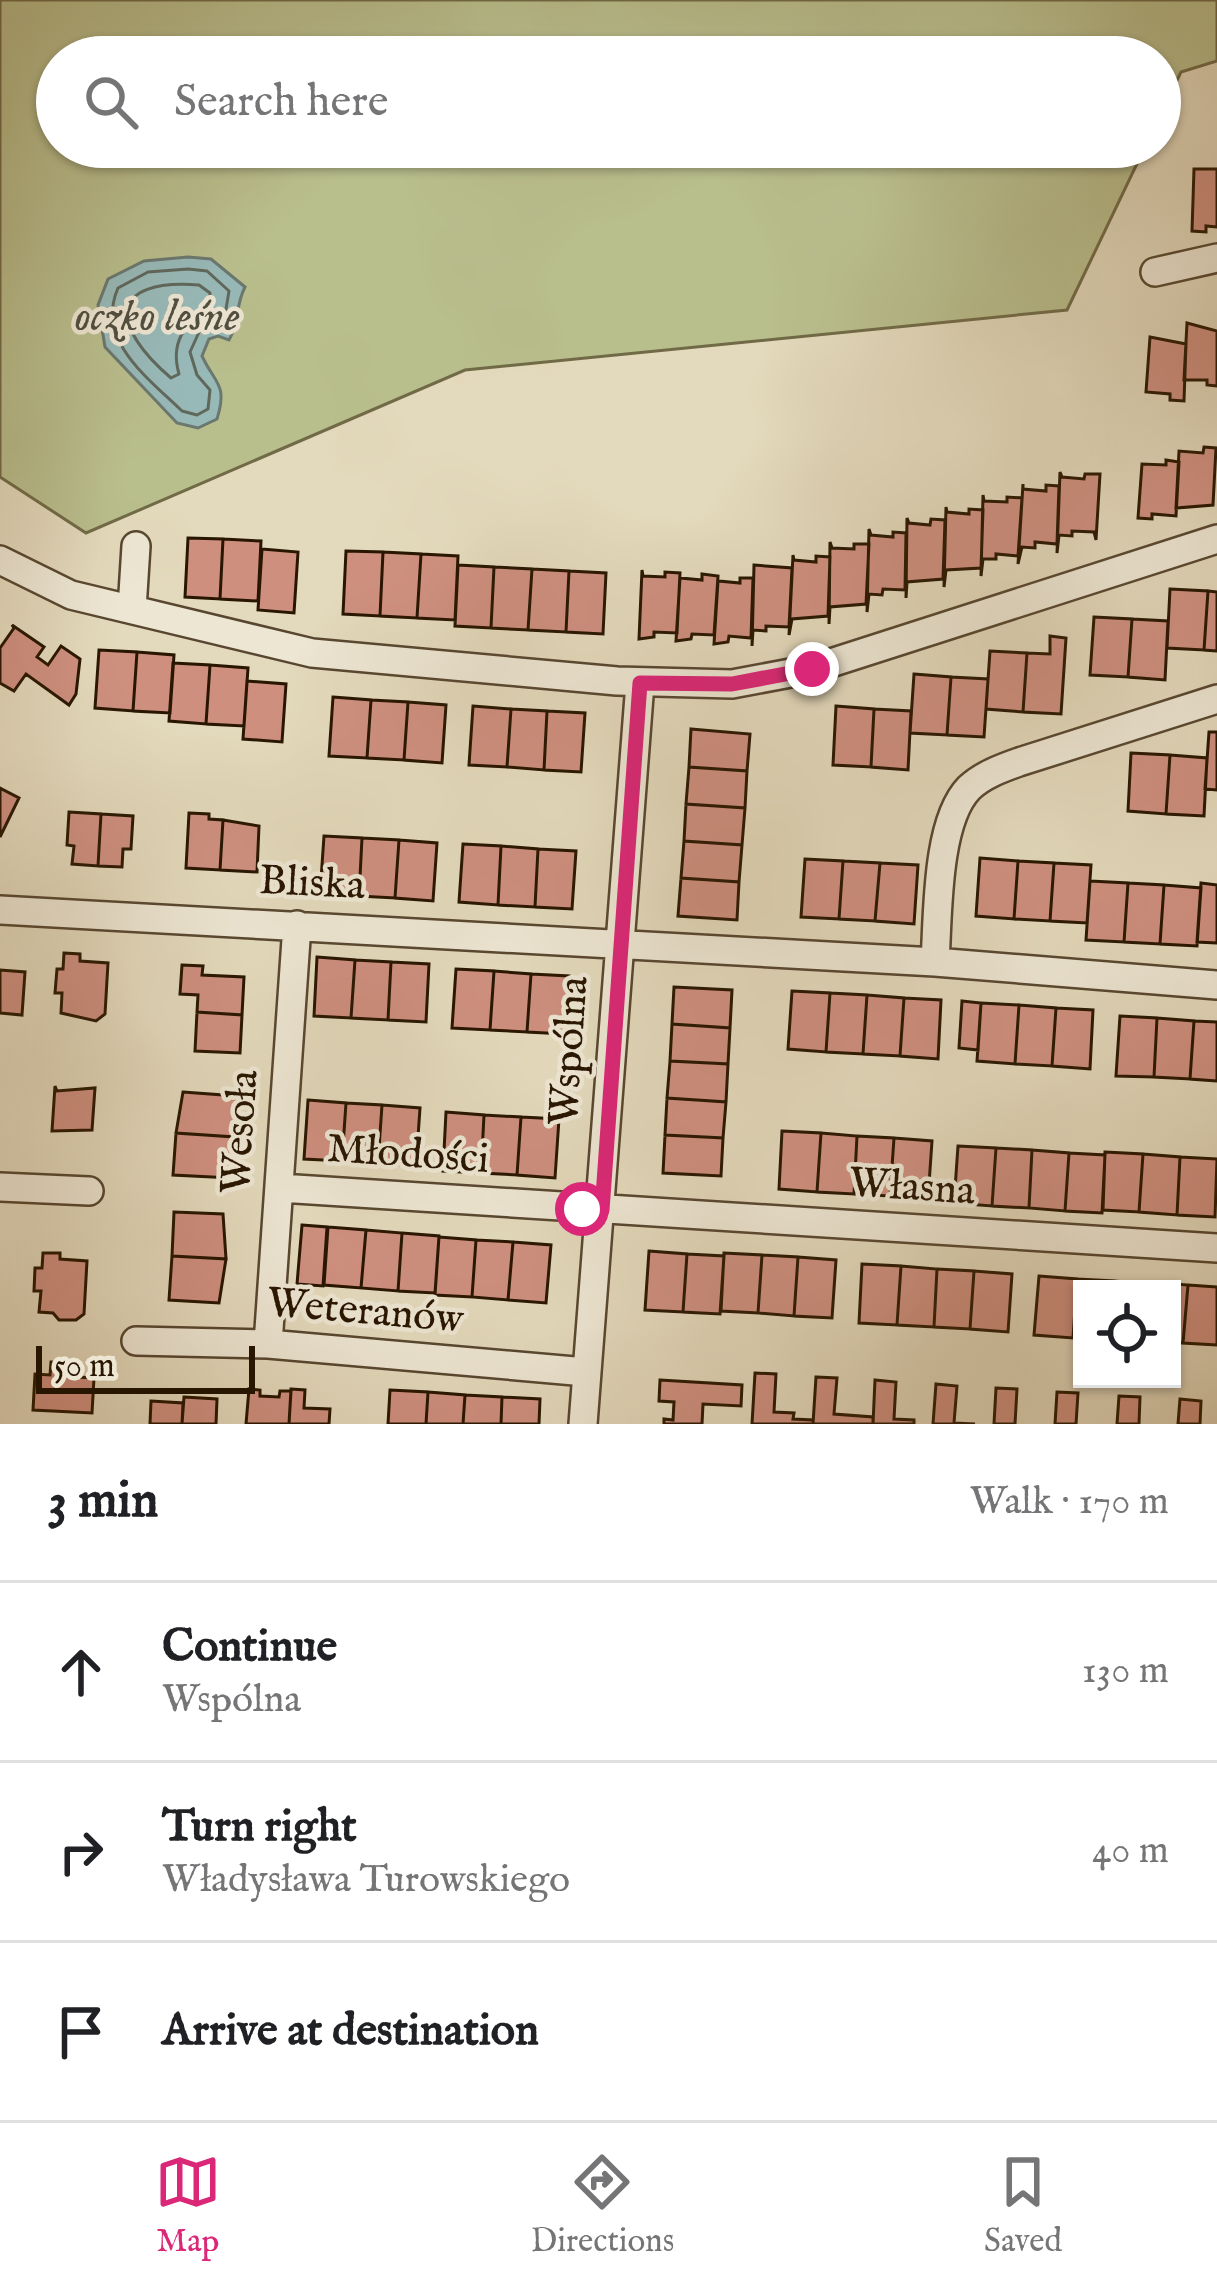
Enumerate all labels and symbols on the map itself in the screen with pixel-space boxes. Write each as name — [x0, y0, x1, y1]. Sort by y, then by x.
water label: oczko leśne — [74, 289, 240, 346]
route end — [785, 642, 839, 696]
street label: Bliska — [258, 855, 367, 913]
street label: Wspólna — [538, 974, 602, 1128]
street label: Wesoła — [210, 1067, 272, 1196]
street label: Młodości — [325, 1123, 491, 1187]
street label: Własna — [847, 1157, 978, 1219]
route start — [555, 1182, 609, 1236]
street label: Weteranów — [265, 1277, 467, 1347]
scale bar — [36, 1340, 255, 1393]

